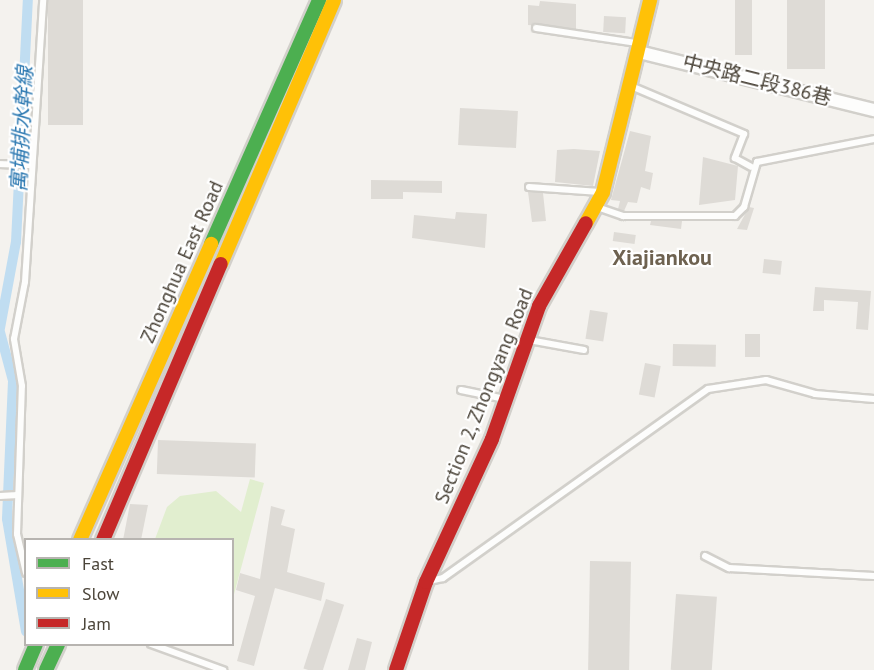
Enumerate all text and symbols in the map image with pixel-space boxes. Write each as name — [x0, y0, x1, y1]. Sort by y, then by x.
street label: 中央路二段386巷 — [680, 50, 834, 110]
water label: 寓埔排水幹線 — [6, 65, 38, 193]
street label: Zhonghua East Road — [136, 177, 228, 347]
district label: Xiajiankou — [612, 245, 712, 271]
street label: Section 2, Zhongyang Road — [429, 284, 539, 508]
legend — [24, 538, 234, 646]
text: Fast — [82, 552, 114, 575]
text: Slow — [82, 582, 120, 605]
text: Jam — [82, 612, 111, 635]

